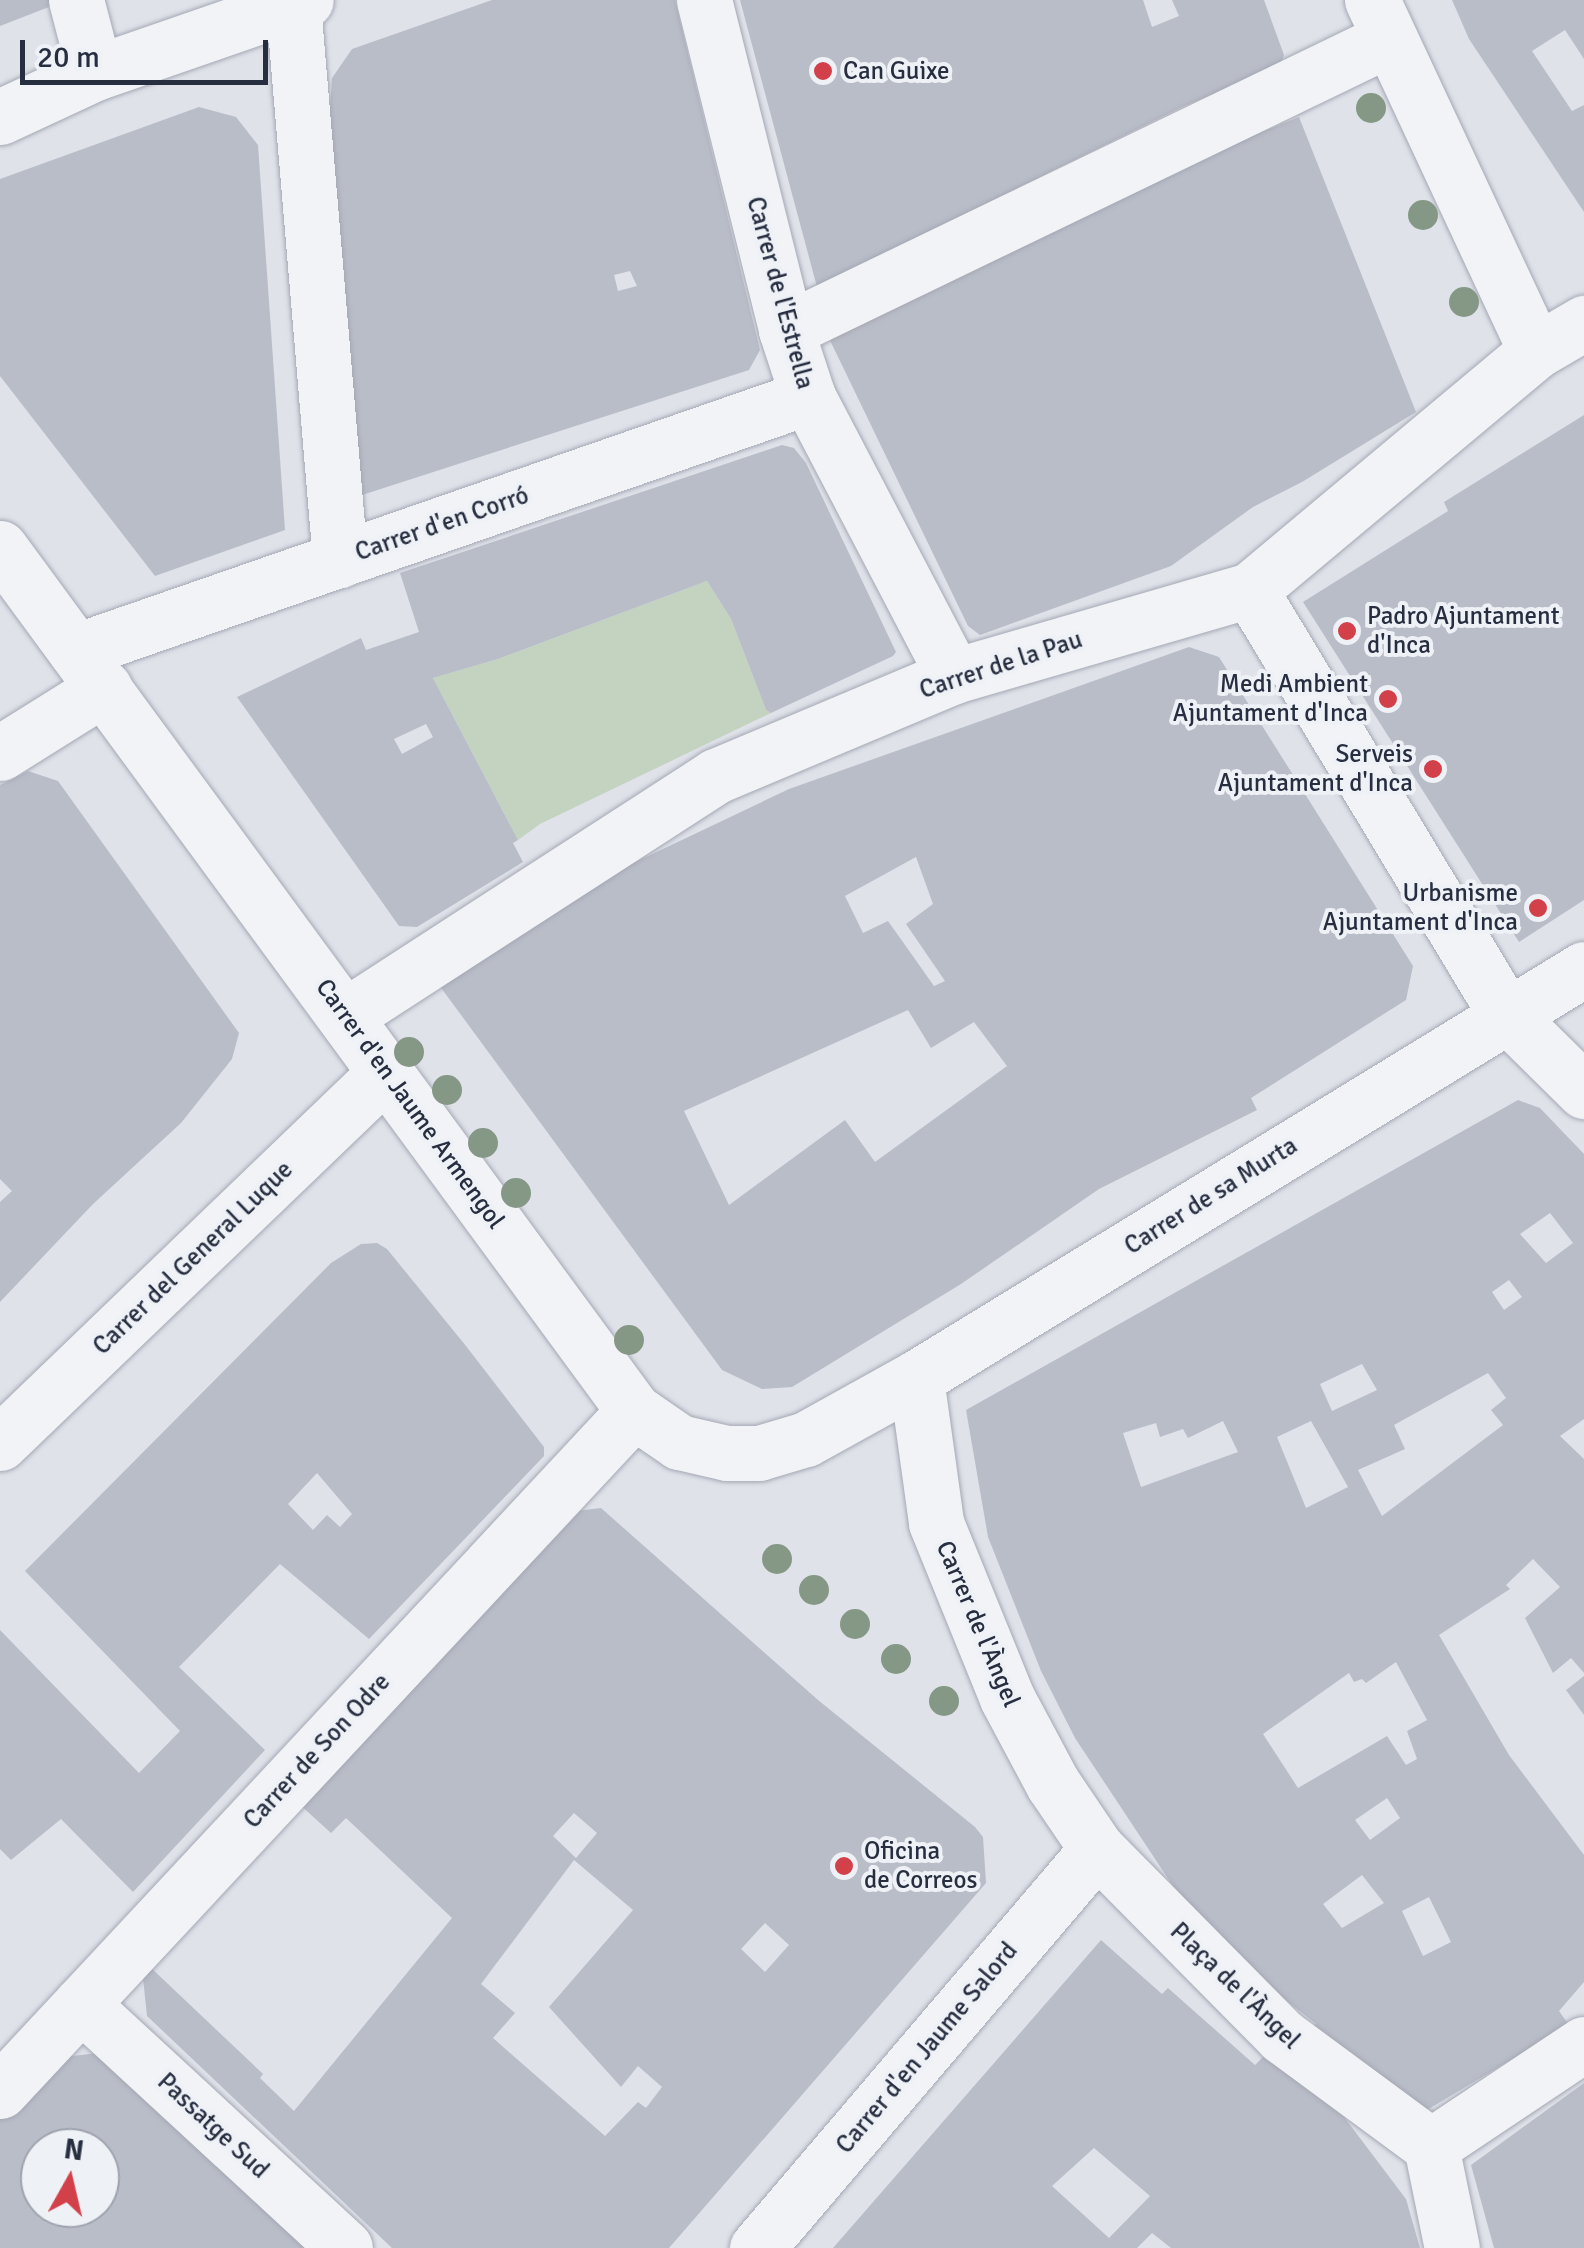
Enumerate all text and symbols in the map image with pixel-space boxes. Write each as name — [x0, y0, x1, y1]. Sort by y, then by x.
scale bar — [25, 20, 272, 82]
text: 20 m — [37, 39, 100, 76]
place label: Can Guixe — [843, 56, 950, 86]
marker: Can Guixe — [812, 60, 834, 82]
street label: Carrer de l'Estrella — [740, 194, 820, 392]
street label: Carrer d'en Corró — [351, 480, 533, 568]
place label: Padro Ajuntament d'Inca — [1367, 602, 1559, 661]
marker: Padro Ajuntament d'Inca — [1336, 620, 1358, 642]
street label: Carrer de la Pau — [916, 625, 1086, 705]
place label: Medi Ambient Ajuntament d'Inca — [1173, 670, 1368, 729]
marker: Medi Ambient Ajuntament d'Inca — [1377, 688, 1399, 710]
place label: Serveis Ajuntament d'Inca — [1218, 740, 1413, 799]
marker: Serveis Ajuntament d'Inca — [1422, 758, 1444, 780]
place label: Urbanisme Ajuntament d'Inca — [1323, 879, 1518, 938]
marker: Urbanisme Ajuntament d'Inca — [1527, 897, 1549, 919]
street label: Carrer d'en Jaume Armengol — [309, 973, 511, 1235]
street label: Carrer de sa Murta — [1119, 1131, 1303, 1261]
street label: Carrer del General Luque — [87, 1155, 299, 1361]
street label: Carrer de l'Àngel — [929, 1536, 1027, 1712]
street label: Carrer de Son Odre — [238, 1667, 396, 1835]
place label: Oficina de Correos — [864, 1837, 978, 1896]
marker: Oficina de Correos — [833, 1855, 855, 1877]
street label: Plaça de l'Àngel — [1164, 1916, 1306, 2056]
street label: Carrer d'en Jaume Salord — [830, 1936, 1024, 2160]
street label: Passatge Sud — [151, 2067, 275, 2185]
north arrow — [20, 2128, 120, 2228]
text: N — [62, 2132, 86, 2168]

